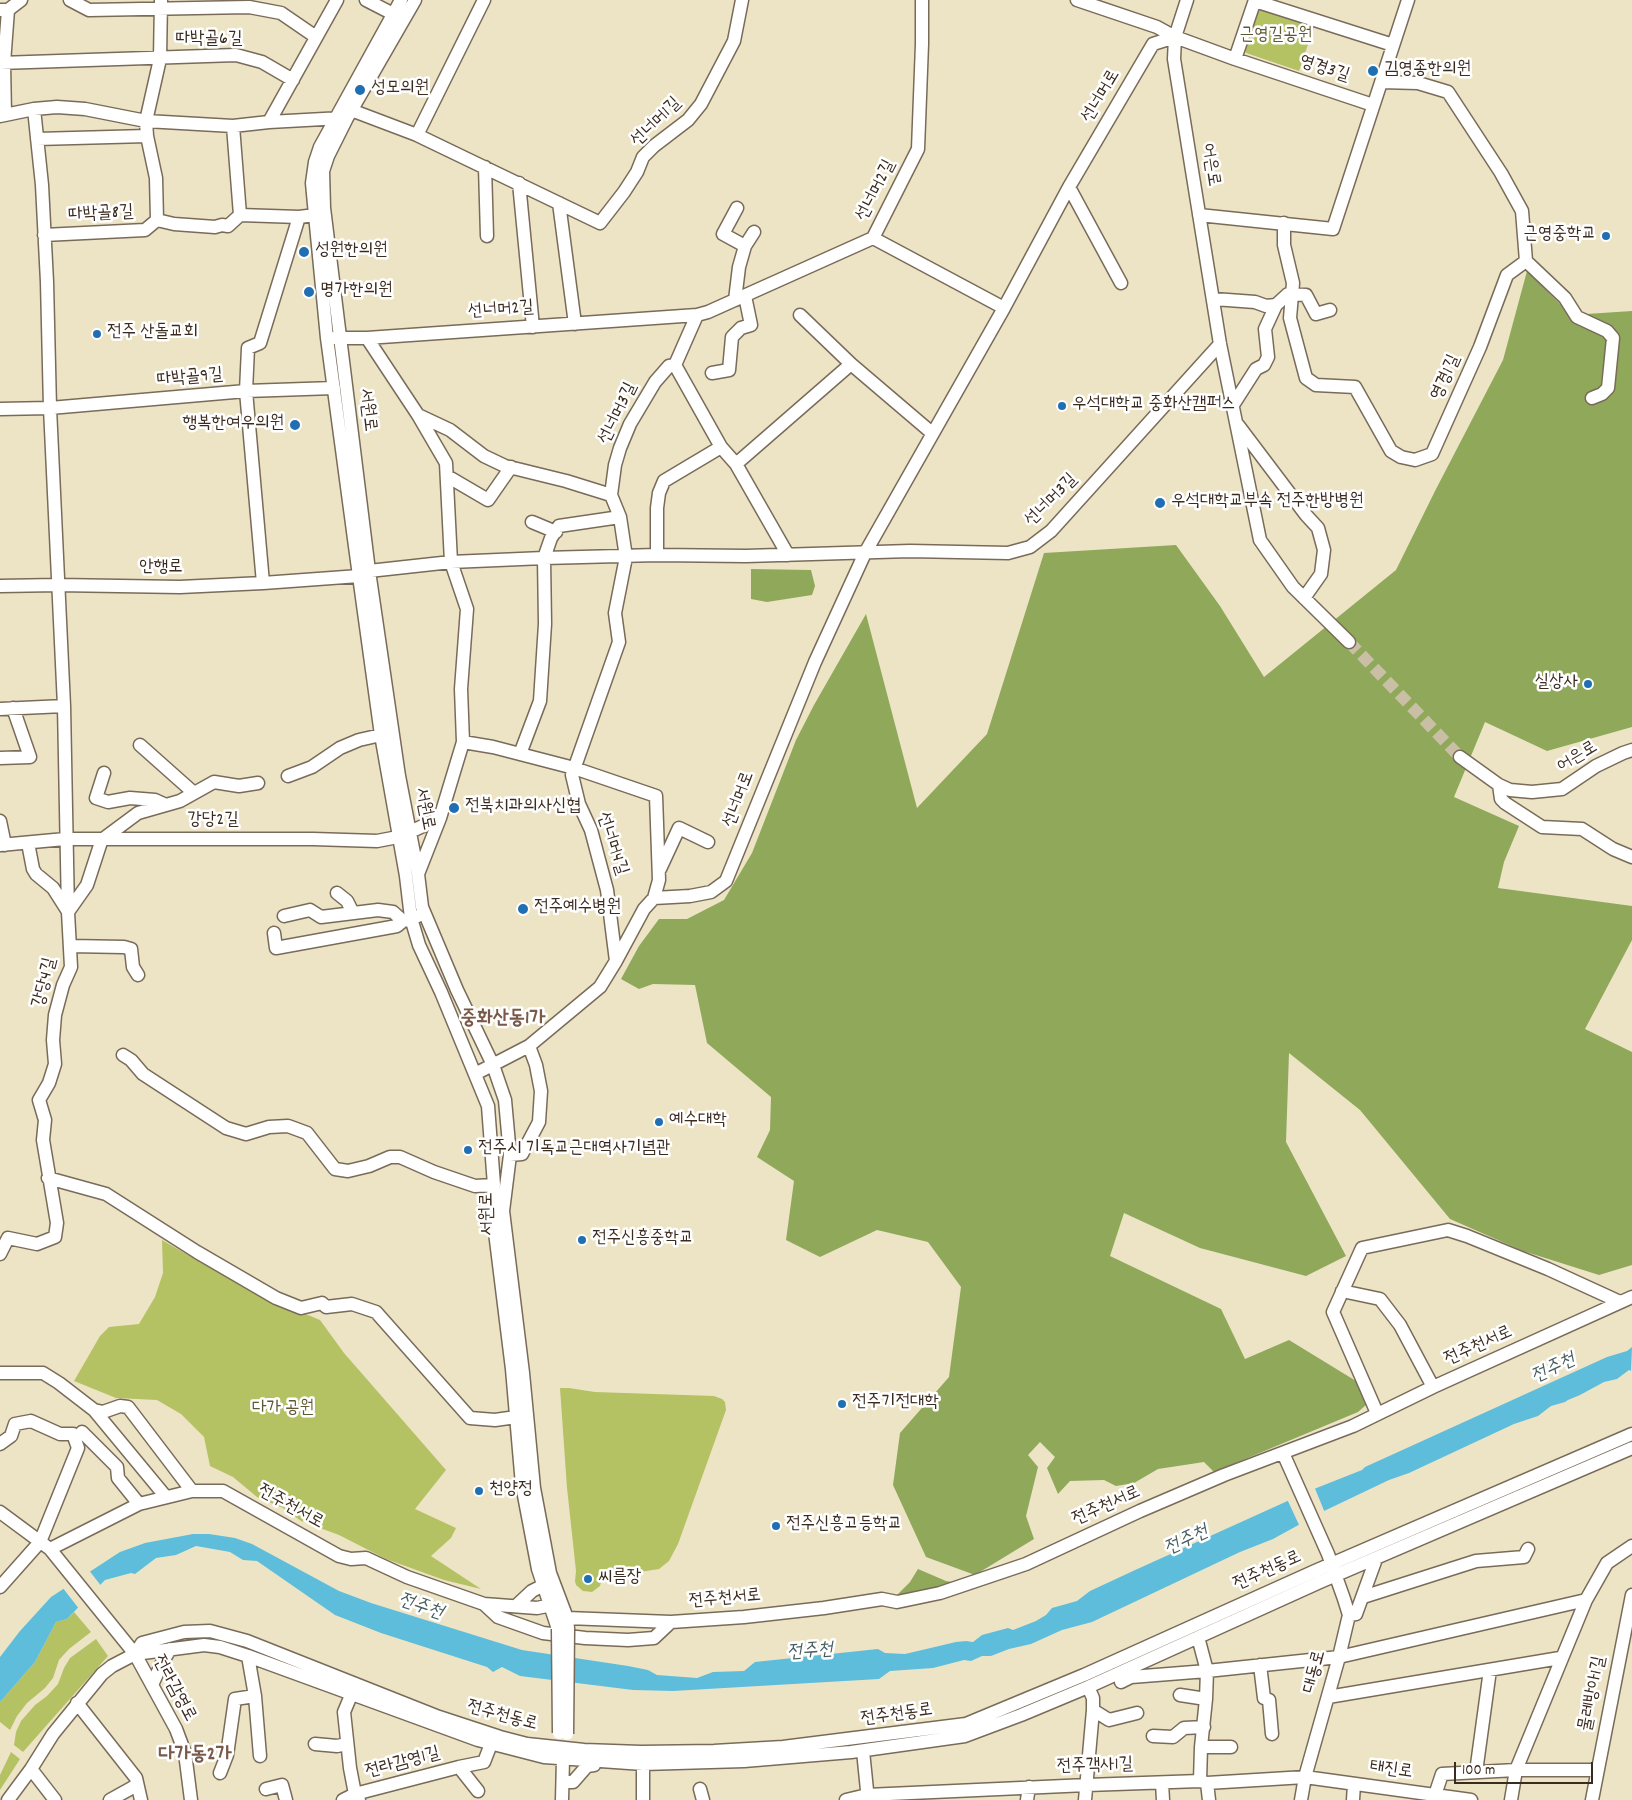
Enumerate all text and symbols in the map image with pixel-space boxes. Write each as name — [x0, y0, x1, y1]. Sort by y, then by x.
park label: 근영길공원 — [1240, 26, 1312, 48]
street label: 따박골6길 — [176, 30, 242, 52]
street label: 영경3길 — [1296, 52, 1352, 88]
place label: 김영종한의원 — [1384, 60, 1471, 82]
marker: 김영종한의원 — [1366, 64, 1380, 78]
street label: 선너머로 — [1078, 67, 1126, 127]
place label: 성모의원 — [371, 79, 429, 101]
marker: 성모의원 — [353, 83, 367, 97]
street label: 선너머1길 — [627, 94, 687, 152]
street label: 어은로 — [1195, 142, 1223, 188]
street label: 선너머2길 — [852, 157, 902, 225]
street label: 따박골8길 — [68, 203, 134, 227]
place label: 근영중학교 — [1524, 225, 1596, 247]
marker: 근영중학교 — [1600, 230, 1612, 242]
place label: 성원한의원 — [315, 241, 387, 263]
marker: 성원한의원 — [297, 245, 311, 259]
place label: 명가한의원 — [320, 281, 392, 303]
marker: 명가한의원 — [302, 285, 316, 299]
street label: 선너머2길 — [467, 298, 535, 324]
place label: 전주 산돌교회 — [107, 323, 198, 345]
marker: 전주 산돌교회 — [91, 328, 103, 340]
street label: 영경1길 — [1427, 352, 1467, 404]
street label: 따박골9길 — [156, 365, 224, 393]
street label: 선너머3길 — [595, 380, 643, 448]
street label: 서원로 — [353, 387, 379, 433]
place label: 우석대학교 중화산캠퍼스 — [1072, 395, 1235, 417]
marker: 우석대학교 중화산캠퍼스 — [1056, 400, 1068, 412]
place label: 행복한여우의원 — [183, 414, 284, 436]
marker: 행복한여우의원 — [288, 418, 302, 432]
street label: 선너머3길 — [1021, 470, 1083, 532]
place label: 우석대학교부속 전주한방병원 — [1171, 492, 1363, 514]
marker: 우석대학교부속 전주한방병원 — [1153, 496, 1167, 510]
street label: 안행로 — [139, 558, 183, 580]
place label: 실상사 — [1535, 673, 1578, 695]
marker: 실상사 — [1582, 678, 1594, 690]
street label: 어은로 — [1554, 738, 1602, 778]
street label: 선너머로 — [720, 769, 760, 831]
street label: 서원로 — [408, 786, 438, 832]
place label: 전북치과의사신협 — [465, 797, 581, 819]
marker: 전북치과의사신협 — [447, 801, 461, 815]
street label: 선너머4길 — [591, 810, 631, 878]
street label: 강당2길 — [187, 811, 239, 833]
place label: 전주예수병원 — [534, 898, 621, 920]
marker: 전주예수병원 — [516, 902, 530, 916]
street label: 강당4길 — [29, 956, 63, 1010]
district label: 중화산동1가 — [461, 1008, 545, 1032]
place label: 예수대학 — [669, 1111, 727, 1133]
marker: 예수대학 — [653, 1116, 665, 1128]
place label: 전주시 기독교근대역사기념관 — [478, 1139, 670, 1161]
marker: 전주시 기독교근대역사기념관 — [462, 1144, 474, 1156]
street label: 서원로 — [478, 1192, 500, 1236]
place label: 전주신흥중학교 — [592, 1229, 693, 1251]
marker: 전주신흥중학교 — [576, 1234, 588, 1246]
street label: 전주천서로 — [1442, 1322, 1516, 1372]
water label: 전주천 — [1528, 1350, 1580, 1390]
place label: 전주기전대학 — [852, 1393, 939, 1415]
marker: 전주기전대학 — [836, 1398, 848, 1410]
park label: 다가 공원 — [252, 1399, 314, 1421]
place label: 천양정 — [489, 1480, 532, 1502]
street label: 전주천서로 — [253, 1481, 327, 1535]
street label: 전주천서로 — [1070, 1482, 1144, 1532]
marker: 천양정 — [473, 1485, 485, 1497]
place label: 전주신흥고등학교 — [786, 1515, 902, 1537]
marker: 전주신흥고등학교 — [770, 1520, 782, 1532]
water label: 전주천 — [1161, 1522, 1213, 1562]
street label: 전주천동로 — [1231, 1547, 1305, 1597]
place label: 씨름장 — [598, 1568, 641, 1590]
marker: 씨름장 — [582, 1573, 594, 1585]
street label: 전주천서로 — [688, 1586, 762, 1614]
water label: 전주천 — [395, 1590, 445, 1626]
water label: 전주천 — [786, 1640, 834, 1666]
street label: 대동로 — [1300, 1648, 1332, 1696]
street label: 전라감영로 — [146, 1652, 200, 1726]
street label: 물레방아1길 — [1576, 1654, 1612, 1734]
street label: 전주천동로 — [464, 1697, 540, 1737]
street label: 전주천동로 — [860, 1700, 934, 1732]
district label: 다가동2가 — [158, 1744, 232, 1768]
street label: 전라감영1길 — [363, 1744, 443, 1784]
scale bar — [1457, 1752, 1596, 1784]
street label: 전주객사1길 — [1056, 1755, 1134, 1779]
street label: 태진로 — [1368, 1757, 1414, 1785]
text: 100 m — [1462, 1760, 1495, 1782]

